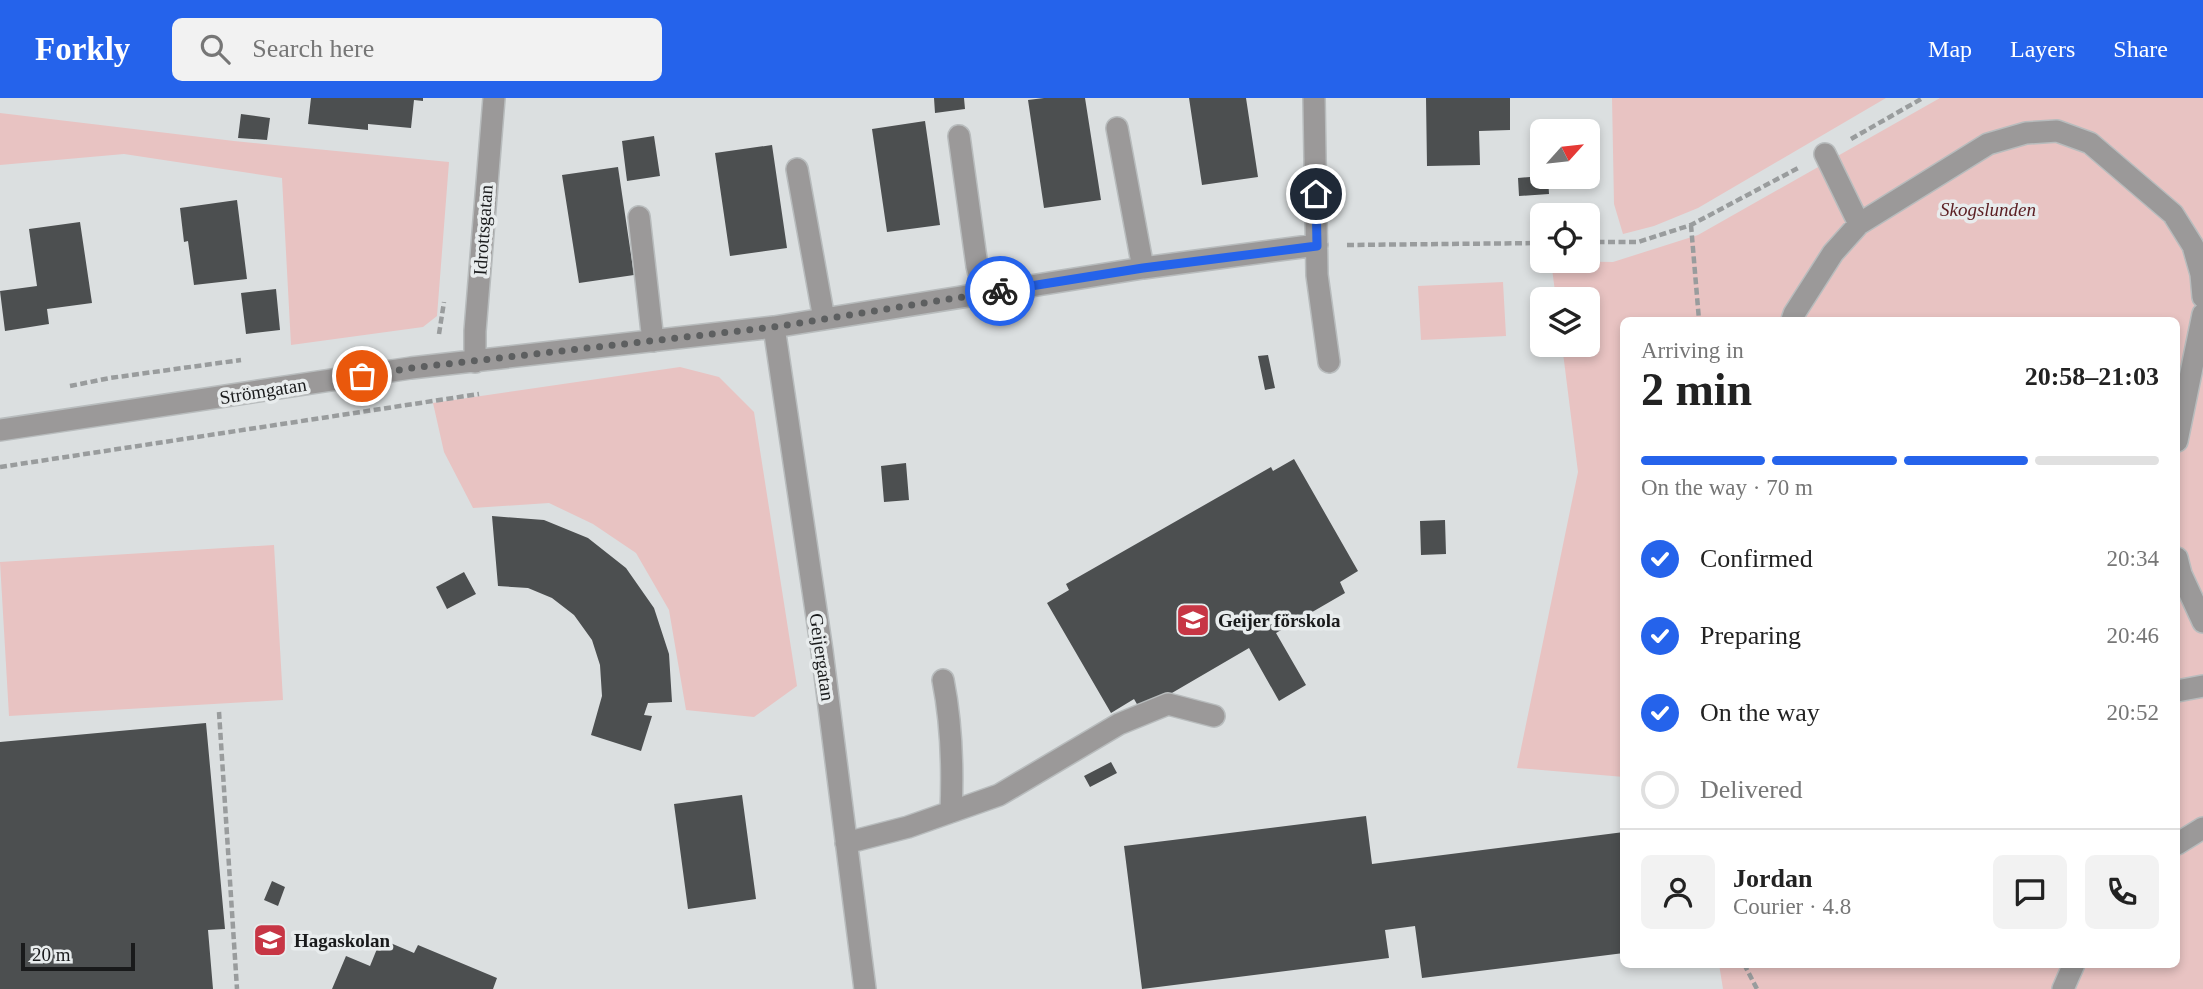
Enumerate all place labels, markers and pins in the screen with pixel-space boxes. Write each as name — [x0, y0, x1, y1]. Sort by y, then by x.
pin — [1286, 164, 1346, 224]
pin — [332, 346, 392, 406]
school or university icon: Geijer förskola — [1174, 601, 1212, 639]
place label: Geijer förskola — [1218, 610, 1341, 631]
school or university icon: Hagaskolan — [251, 921, 289, 959]
place label: Hagaskolan — [294, 930, 391, 951]

